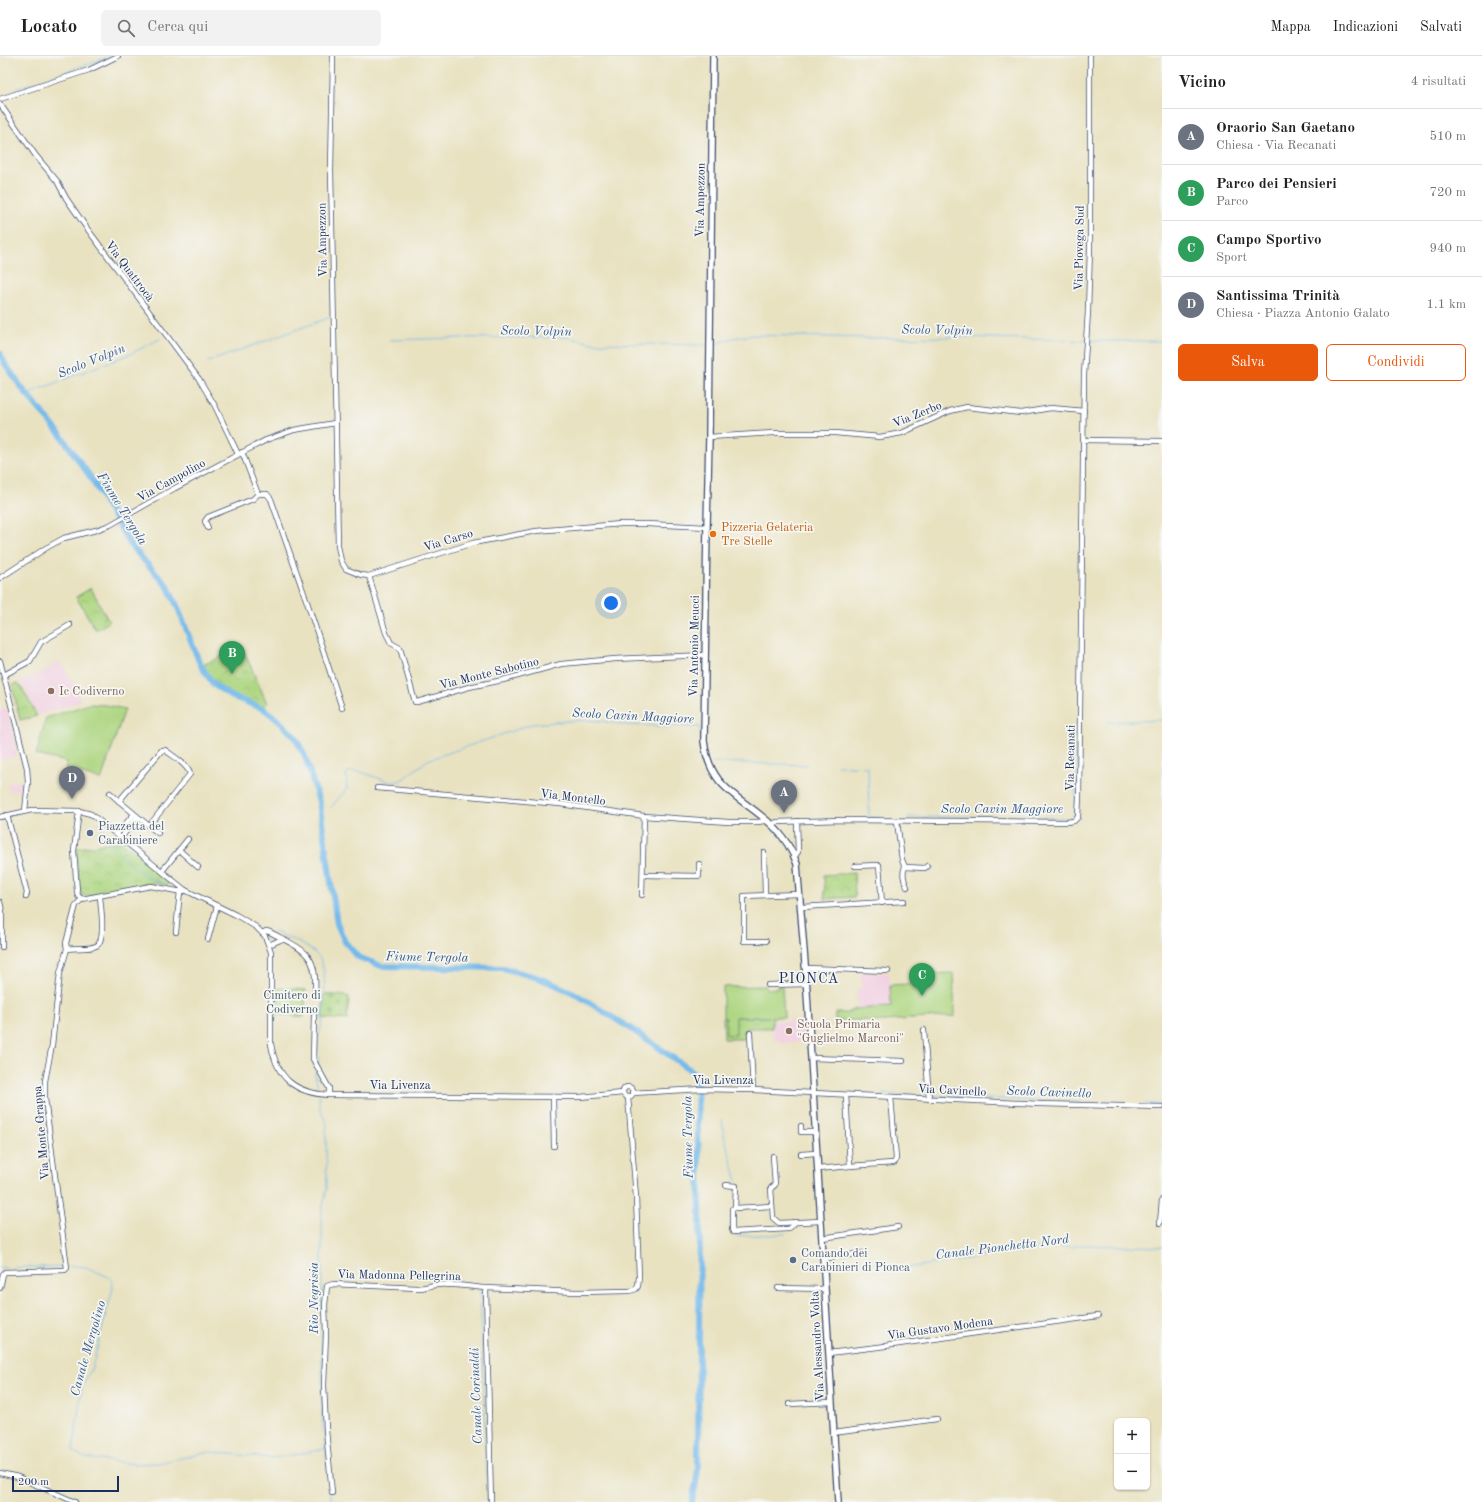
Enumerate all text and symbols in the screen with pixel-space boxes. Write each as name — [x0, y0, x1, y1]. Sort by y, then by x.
search box — [101, 10, 381, 46]
icon: search — [115, 17, 137, 39]
text: Locato — [20, 18, 77, 37]
text: Cerca qui — [147, 20, 208, 35]
text: Mappa — [1271, 20, 1311, 34]
text: Indicazioni — [1333, 20, 1398, 34]
text: Salvati — [1420, 20, 1462, 34]
text: Vicino — [1178, 74, 1226, 91]
text: 4 risultati — [1411, 75, 1466, 88]
text: Oraorio San Gaetano — [1216, 121, 1355, 136]
text: A — [1186, 130, 1196, 143]
text: 510 m — [1429, 130, 1466, 143]
text: Chiesa · Via Recanati — [1216, 139, 1336, 152]
street label: Via Ampezzon — [694, 162, 708, 237]
text: Parco dei Pensieri — [1216, 177, 1337, 192]
text: B — [1186, 186, 1196, 199]
text: 720 m — [1429, 186, 1466, 199]
text: Parco — [1216, 195, 1248, 208]
street label: Via Ampezzon — [316, 202, 330, 277]
street label: Via Piovega Sud — [1073, 205, 1087, 291]
text: Campo Sportivo — [1216, 233, 1322, 248]
street label: Via Quattrocà — [103, 239, 156, 304]
text: C — [1187, 242, 1195, 255]
text: 940 m — [1429, 242, 1466, 255]
text: Sport — [1216, 251, 1247, 264]
text: Santissima Trinità — [1216, 289, 1340, 304]
text: D — [1186, 298, 1196, 311]
text: 1.1 km — [1427, 298, 1466, 311]
text: Chiesa · Piazza Antonio Galato — [1216, 307, 1390, 320]
water label: Scolo Volpin — [901, 323, 973, 338]
water label: Scolo Volpin — [500, 324, 572, 339]
water label: Scolo Volpin — [56, 342, 128, 381]
button: Salva — [1178, 344, 1318, 381]
button: Condividi — [1326, 344, 1466, 381]
street label: Via Zerbo — [891, 400, 944, 430]
street label: Via Campolino — [135, 457, 208, 505]
water label: Fiume Tergola — [94, 469, 149, 547]
place label: Pizzeria Gelateria Tre Stelle — [721, 522, 813, 548]
street label: Via Carso — [422, 528, 475, 554]
marker: Pizzeria Gelateria Tre Stelle — [708, 529, 718, 539]
your location — [601, 593, 621, 613]
street label: Via Antonio Meucci — [688, 595, 702, 697]
pin: B — [219, 641, 245, 674]
street label: Via Monte Sabotino — [438, 656, 540, 692]
marker: Ic Codiverno — [46, 686, 56, 696]
place label: Ic Codiverno — [59, 686, 125, 698]
water label: Scolo Cavin Maggiore — [572, 707, 694, 726]
street label: Via Recanati — [1064, 725, 1078, 791]
pin: D — [59, 766, 85, 799]
pin: A — [771, 780, 797, 813]
street label: Via Montello — [539, 788, 606, 808]
water label: Scolo Cavin Maggiore — [941, 803, 1063, 816]
place label: Piazzetta del Carabiniere — [98, 821, 164, 847]
marker: Piazzetta del Carabiniere — [85, 828, 95, 838]
water label: Fiume Tergola — [384, 950, 469, 965]
pin: C — [909, 963, 935, 996]
district label: PIONCA — [779, 972, 839, 986]
park label: Cimitero di Codiverno — [263, 990, 321, 1016]
place label: Scuola Primaria "Guglielmo Marconi" — [797, 1019, 904, 1045]
marker: Scuola Primaria "Guglielmo Marconi" — [784, 1026, 794, 1036]
street label: Via Livenza — [692, 1075, 754, 1087]
street label: Via Livenza — [369, 1080, 431, 1092]
street label: Via Cavinello — [917, 1083, 987, 1099]
street label: Via Monte Grappa — [32, 1085, 52, 1181]
water label: Scolo Cavinello — [1006, 1085, 1092, 1100]
water label: Fiume Tergola — [681, 1095, 696, 1180]
water label: Canale Pionchetta Nord — [935, 1233, 1070, 1262]
place label: Comando dei Carabinieri di Pionca — [801, 1248, 910, 1274]
marker: Comando dei Carabinieri di Pionca — [788, 1255, 798, 1265]
water label: Rio Negrisia — [308, 1262, 321, 1335]
street label: Via Madonna Pellegrina — [337, 1269, 461, 1283]
street label: Via Alessandro Volta — [809, 1291, 827, 1401]
water label: Canale Mergolino — [69, 1299, 108, 1398]
street label: Via Gustavo Modena — [887, 1316, 994, 1342]
water label: Canale Corinaldi — [468, 1347, 485, 1445]
map controls — [1114, 1418, 1150, 1490]
button: + — [1114, 1418, 1150, 1454]
button: − — [1114, 1454, 1150, 1490]
scale bar — [12, 1474, 119, 1493]
text: 200 m — [18, 1477, 49, 1488]

